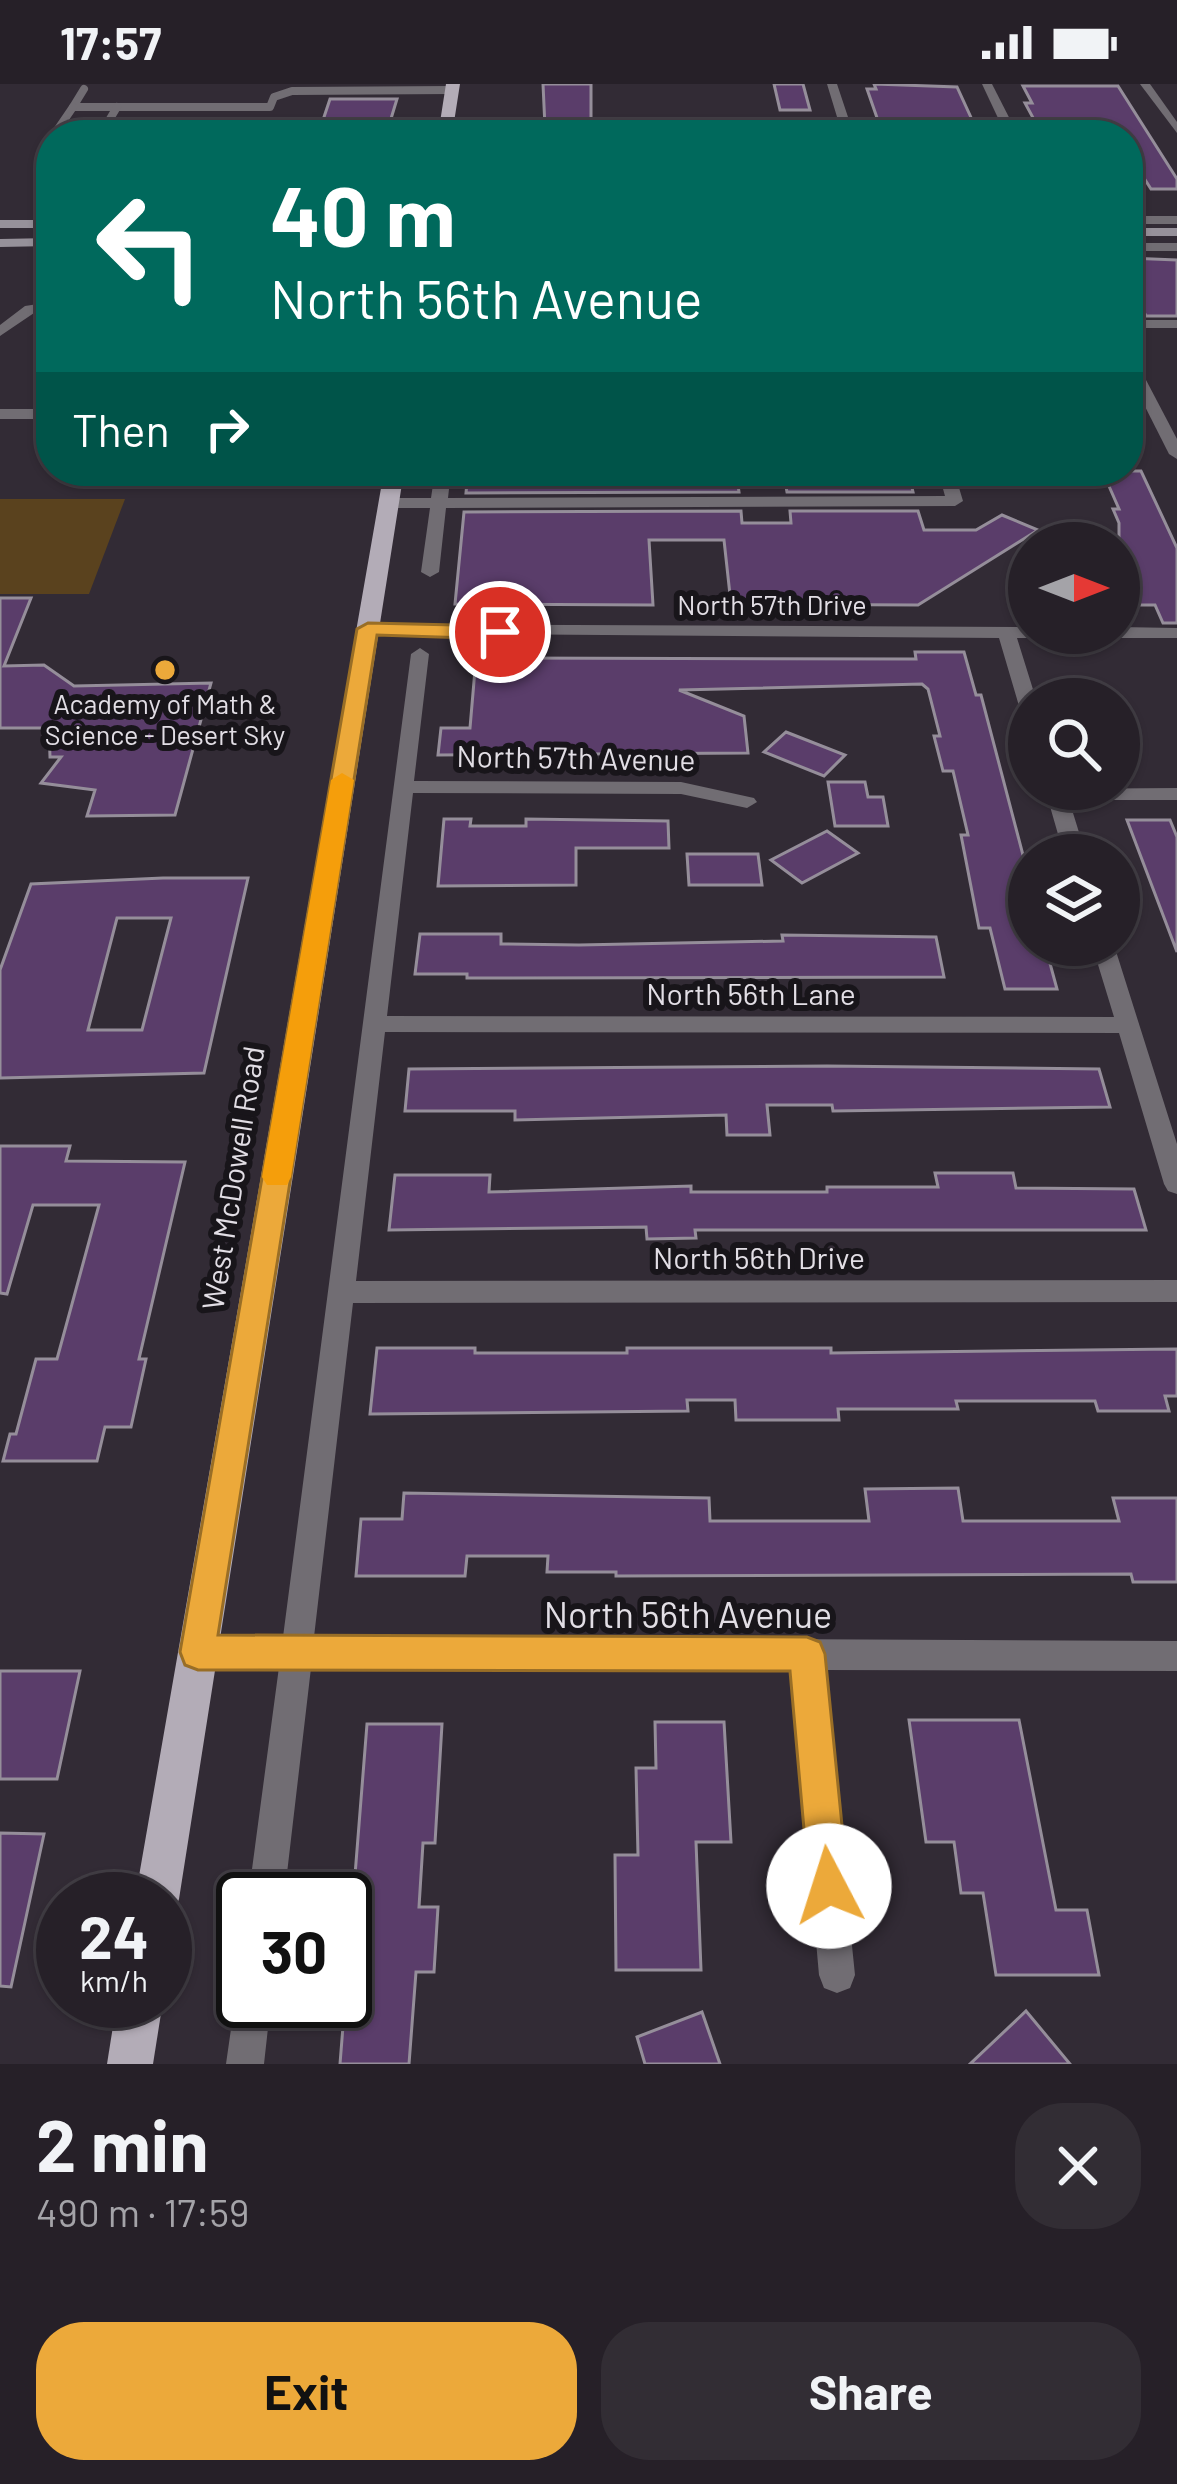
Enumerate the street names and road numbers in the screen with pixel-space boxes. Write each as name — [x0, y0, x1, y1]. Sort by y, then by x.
street label: North 57th Drive — [677, 588, 867, 620]
street label: North 57th Avenue — [456, 737, 696, 777]
street label: North 56th Lane — [646, 975, 856, 1011]
street label: West McDowell Road — [193, 1043, 271, 1312]
street label: North 56th Drive — [653, 1239, 865, 1275]
street label: North 56th Avenue — [544, 1592, 832, 1635]

